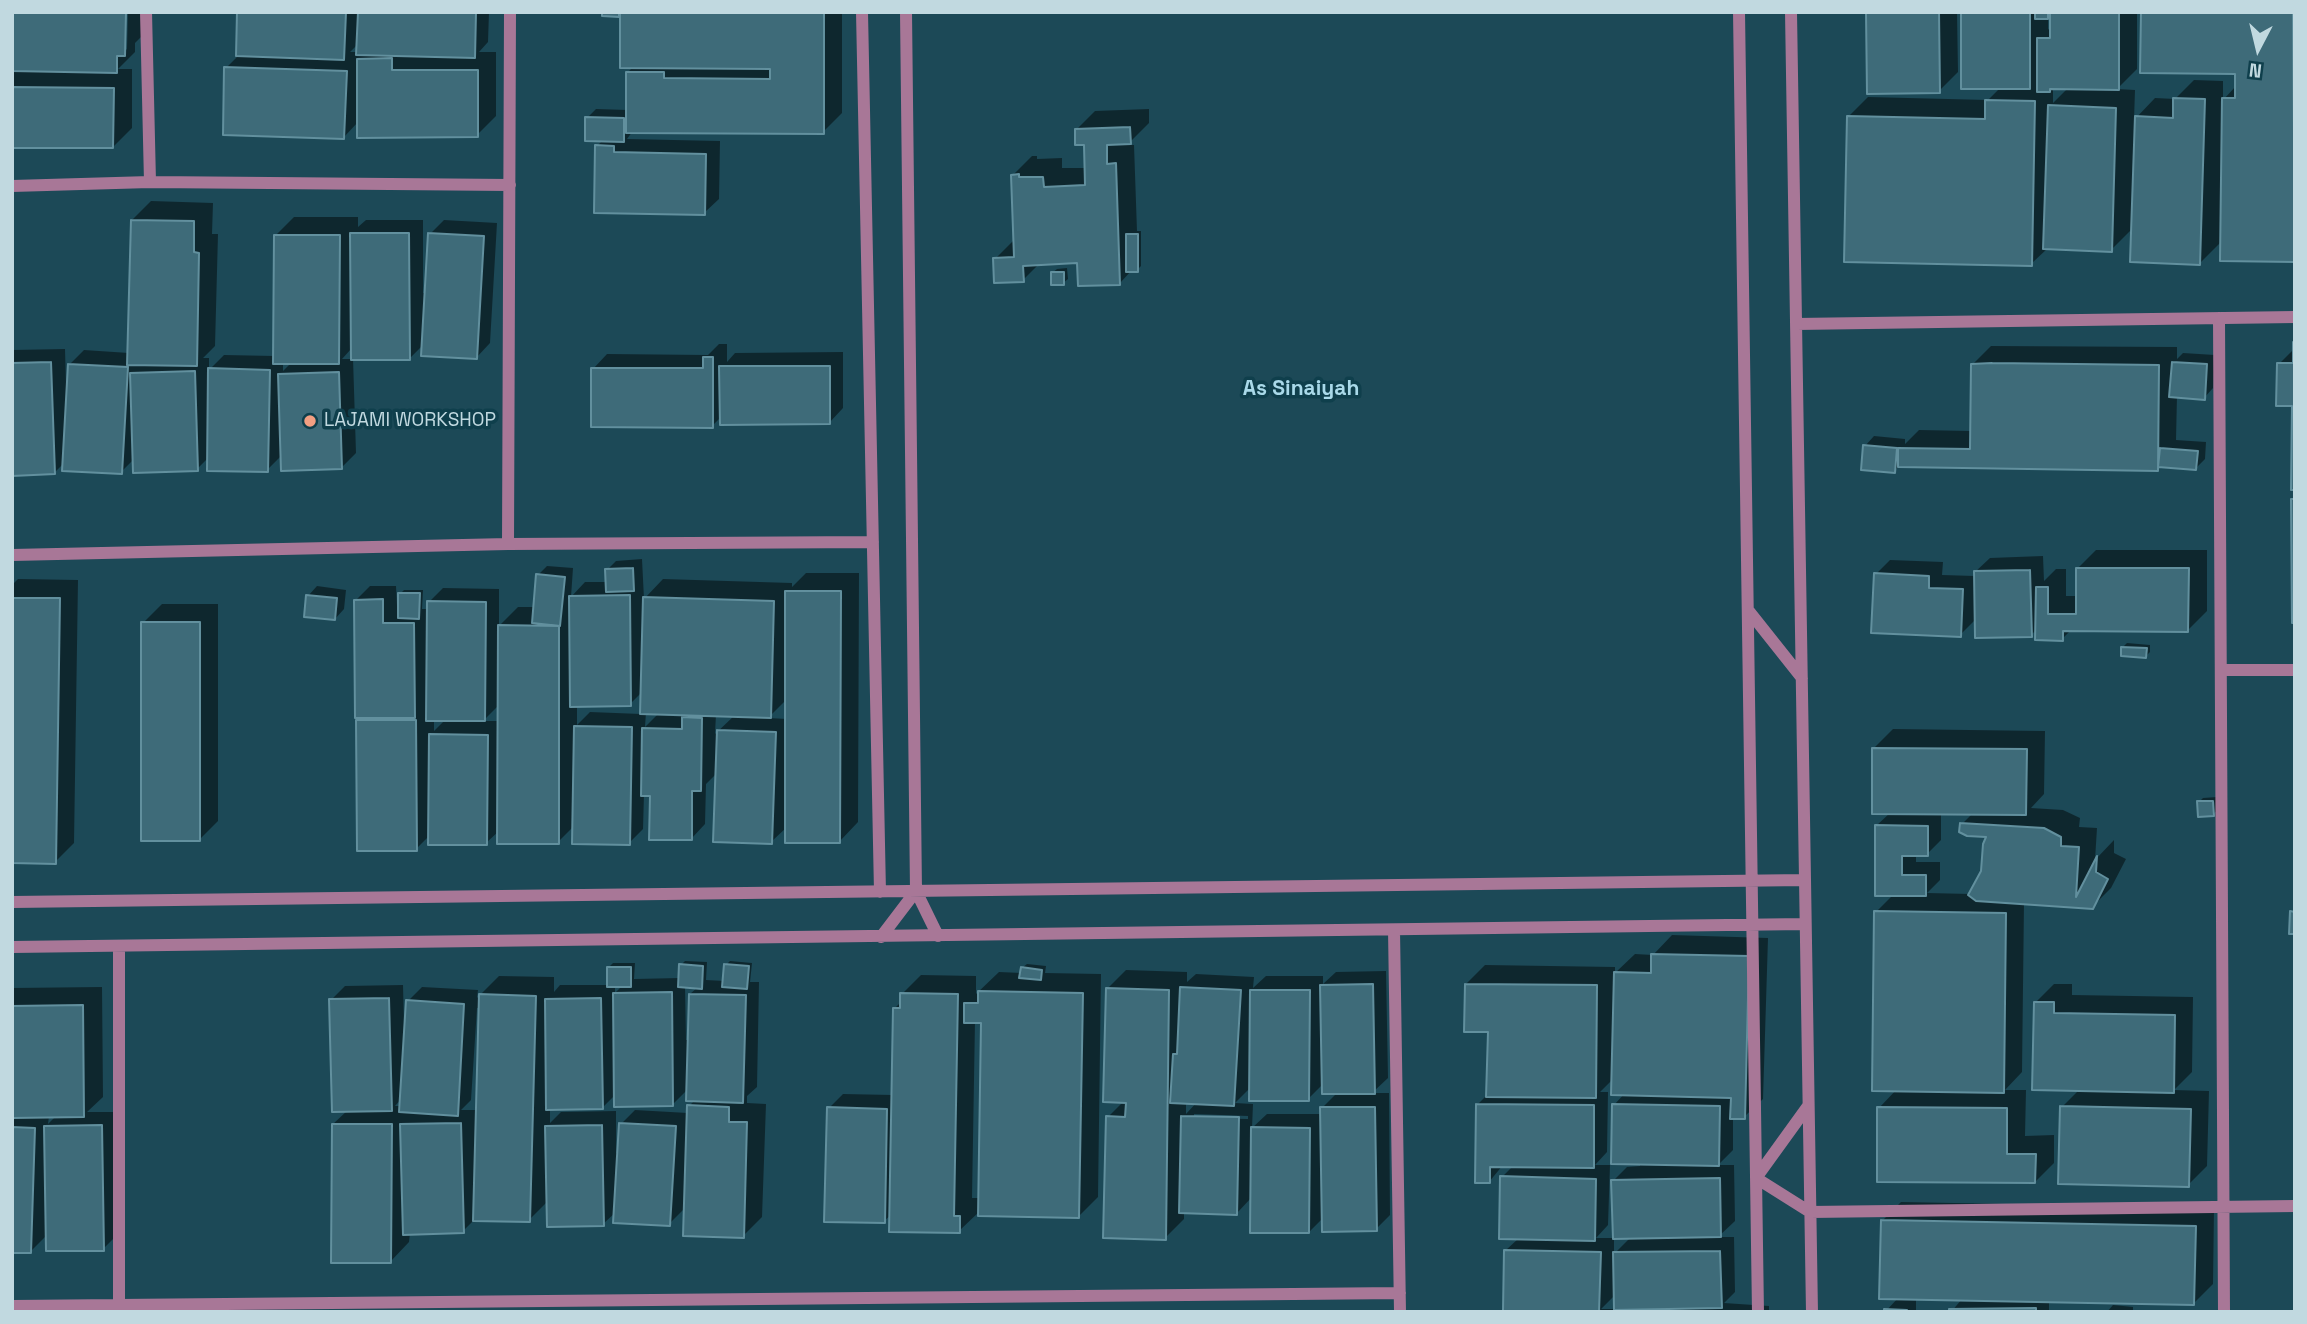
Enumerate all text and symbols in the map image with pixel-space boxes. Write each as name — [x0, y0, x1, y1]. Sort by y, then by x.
north arrow — [2223, 14, 2293, 84]
text: N — [2248, 57, 2263, 84]
district label: As Sinaiyah — [1243, 376, 1359, 402]
place label: LAJAMI WORKSHOP — [324, 410, 496, 432]
marker: LAJAMI WORKSHOP — [302, 413, 318, 429]

